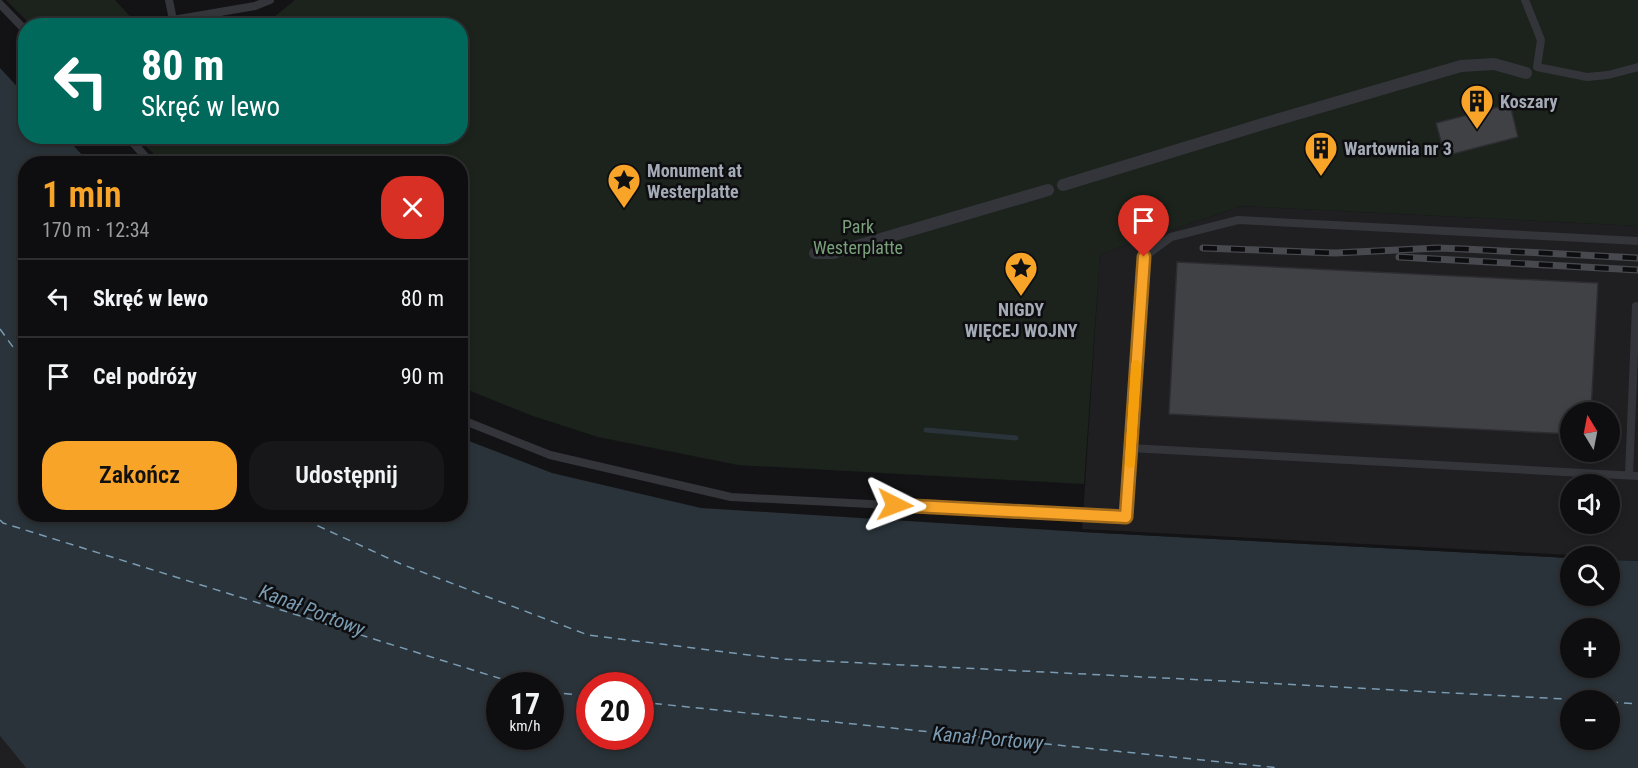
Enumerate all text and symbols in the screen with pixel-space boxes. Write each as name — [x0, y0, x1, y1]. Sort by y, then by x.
text: 80 m — [141, 41, 224, 90]
icon: left — [42, 42, 120, 120]
building icon: Koszary — [1459, 83, 1495, 130]
text: Skręć w lewo — [141, 91, 280, 123]
place label: Koszary — [1500, 91, 1558, 112]
building icon: Wartownia nr 3 — [1303, 130, 1339, 177]
place label: Wartownia nr 3 — [1344, 138, 1452, 159]
place label: Monument at Westerplatte — [647, 160, 742, 202]
place icon: Monument at Westerplatte — [606, 162, 642, 209]
text: 1 min — [42, 174, 122, 216]
button: close — [381, 176, 444, 239]
pin — [1118, 195, 1169, 257]
icon: arrive — [1127, 204, 1160, 237]
park label: Park Westerplatte — [813, 216, 903, 258]
text: 170 m · 12:34 — [42, 218, 149, 242]
place icon: NIGDY WIĘCEJ WOJNY — [1003, 250, 1039, 297]
icon: left — [42, 282, 75, 315]
text: Skręć w lewo — [93, 286, 208, 311]
text: 80 m — [401, 286, 444, 311]
place label: NIGDY WIĘCEJ WOJNY — [965, 299, 1078, 341]
icon: arrive — [42, 360, 75, 393]
text: Cel podróży — [93, 364, 197, 389]
text: 90 m — [401, 364, 444, 389]
north arrow — [1560, 402, 1620, 462]
map controls — [1560, 402, 1620, 750]
button: Zakończ — [42, 441, 237, 510]
button: Udostępnij — [249, 441, 444, 510]
position arrow — [863, 473, 927, 537]
button: sound — [1560, 474, 1620, 534]
button: search — [1560, 546, 1620, 606]
water label: Kanał Portowy — [256, 579, 369, 641]
button: + — [1560, 618, 1620, 678]
speed limit sign: 20 — [576, 672, 654, 750]
text: 17 — [510, 686, 540, 721]
button: − — [1560, 690, 1620, 750]
text: km/h — [510, 717, 540, 735]
water label: Kanał Portowy — [932, 721, 1045, 755]

